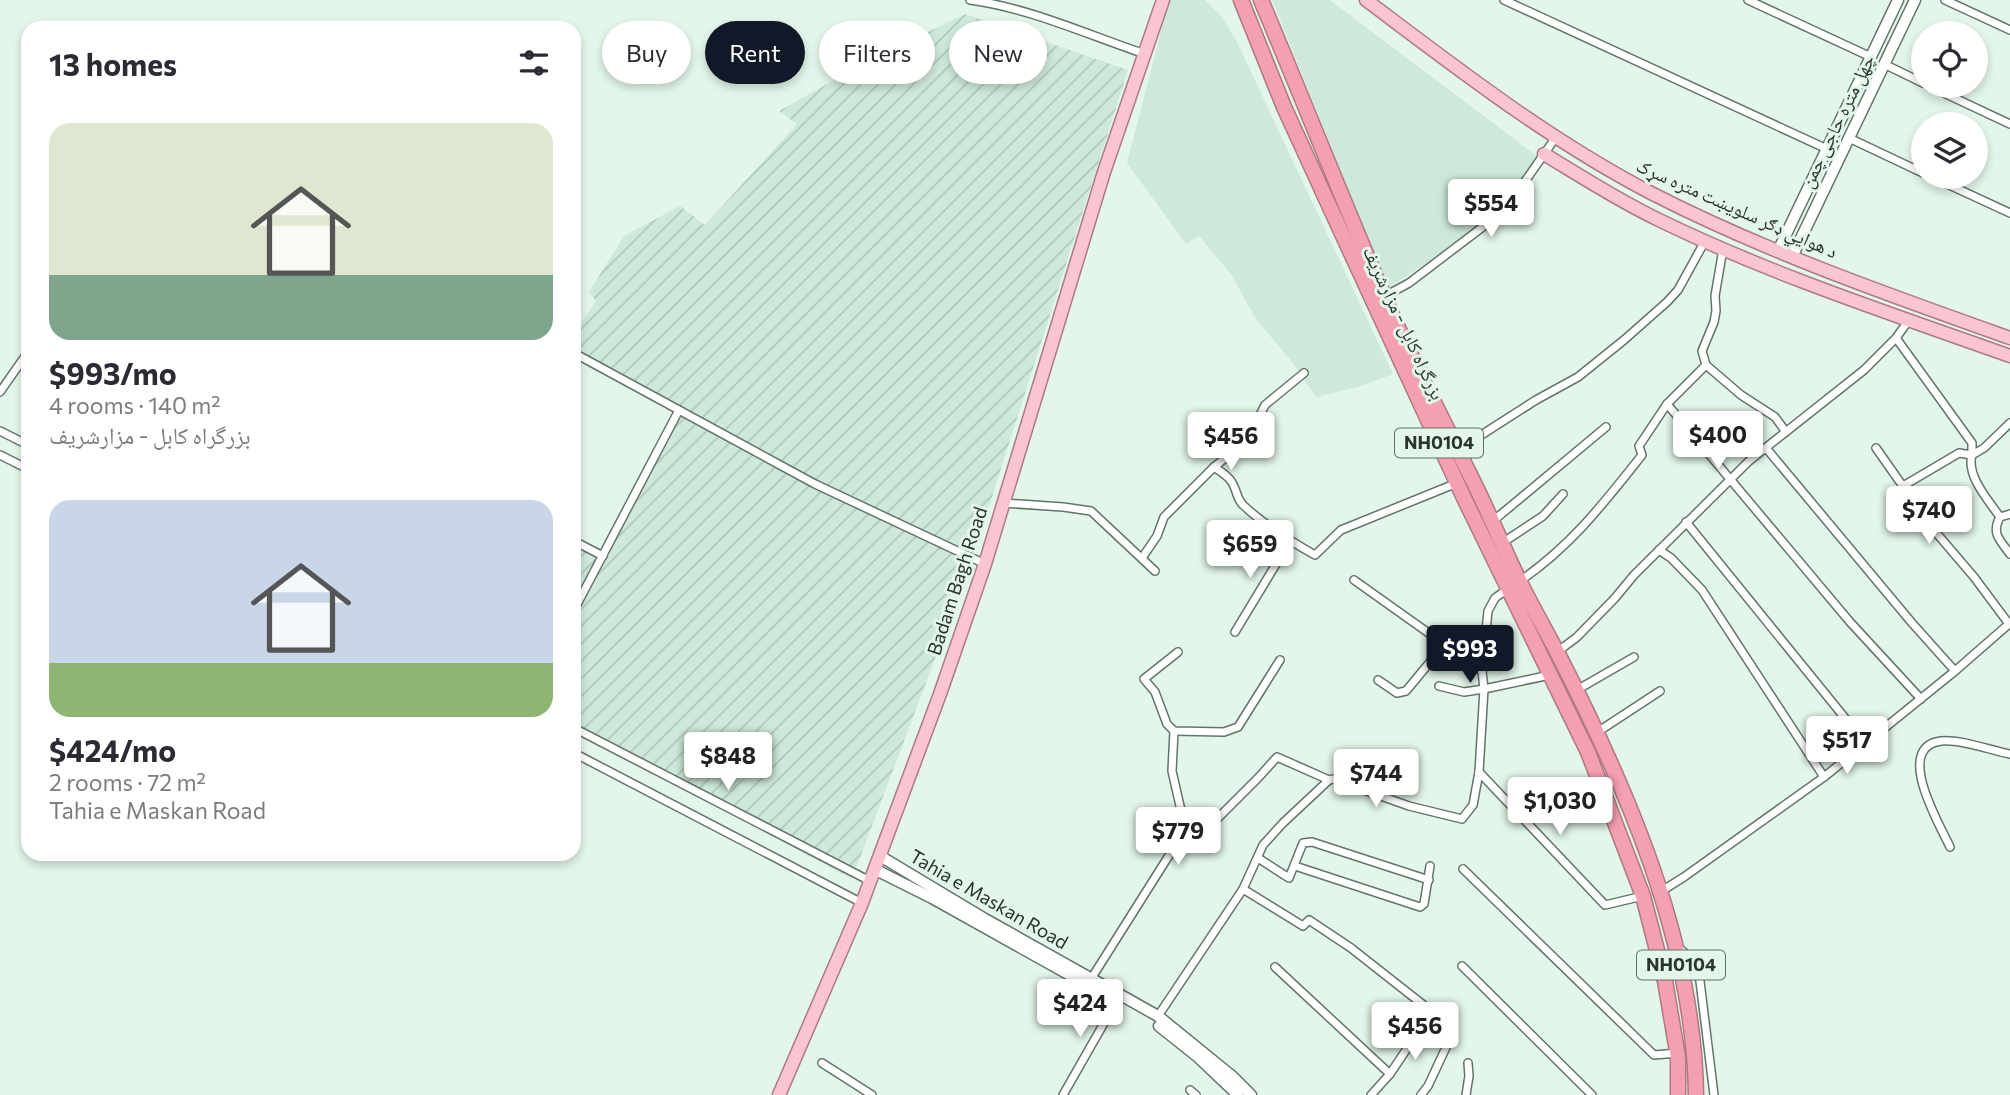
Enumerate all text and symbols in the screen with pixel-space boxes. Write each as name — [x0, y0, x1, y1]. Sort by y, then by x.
chip: Buy — [602, 21, 691, 84]
chip: Rent — [705, 21, 805, 84]
chip: Filters — [819, 21, 935, 84]
chip: New — [949, 21, 1047, 84]
map controls — [1911, 21, 1988, 189]
button: locate — [1911, 21, 1988, 98]
icon: filters — [515, 44, 553, 82]
text: 13 homes — [49, 45, 177, 82]
street label: چهل متره حاجی چمن — [1794, 50, 1880, 192]
button: layers — [1911, 112, 1988, 189]
street label: د هوايي ډګر سلویښت متره سړک — [1631, 153, 1841, 267]
icon: home — [238, 168, 364, 294]
pin: $554 — [1450, 180, 1532, 239]
text: $554 — [1464, 188, 1518, 216]
street label: بزرگراه کابل - مزارشریف — [1358, 242, 1450, 404]
text: $993/mo — [49, 354, 177, 391]
text: 4 rooms · 140 m² — [49, 391, 221, 419]
pin: $456 — [1190, 412, 1272, 472]
pin: $400 — [1677, 412, 1759, 471]
text: $400 — [1689, 420, 1747, 448]
text: بزرگراه کابل - مزارشریف — [49, 421, 251, 449]
text: $456 — [1204, 421, 1258, 449]
road number: NH0104 — [1395, 428, 1483, 458]
pin: $740 — [1888, 486, 1970, 546]
text: $740 — [1902, 495, 1956, 523]
street label: Badam Bagh Road — [922, 504, 991, 658]
pin: $659 — [1209, 520, 1291, 580]
text: $659 — [1222, 529, 1278, 557]
icon: home — [238, 545, 364, 671]
pin: $993 — [1429, 626, 1511, 685]
text: $993 — [1443, 634, 1497, 662]
pin: $517 — [1806, 716, 1888, 776]
text: $517 — [1822, 725, 1872, 753]
text: $424/mo — [49, 731, 176, 768]
pin: $848 — [687, 732, 769, 792]
text: $848 — [700, 741, 756, 769]
pin: $744 — [1335, 750, 1417, 809]
text: $744 — [1350, 758, 1402, 786]
text: 2 rooms · 72 m² — [49, 768, 206, 796]
pin: $1,030 — [1503, 778, 1617, 837]
text: $1,030 — [1524, 786, 1596, 814]
text: Tahia e Maskan Road — [49, 796, 266, 824]
pin: $779 — [1137, 808, 1219, 867]
text: $779 — [1152, 816, 1204, 844]
street label: Tahia e Maskan Road — [906, 844, 1073, 953]
road number: NH0104 — [1637, 950, 1725, 980]
pin: $424 — [1039, 979, 1121, 1039]
text: $424 — [1053, 988, 1107, 1016]
pin: $456 — [1374, 1002, 1456, 1062]
text: $456 — [1388, 1011, 1442, 1039]

